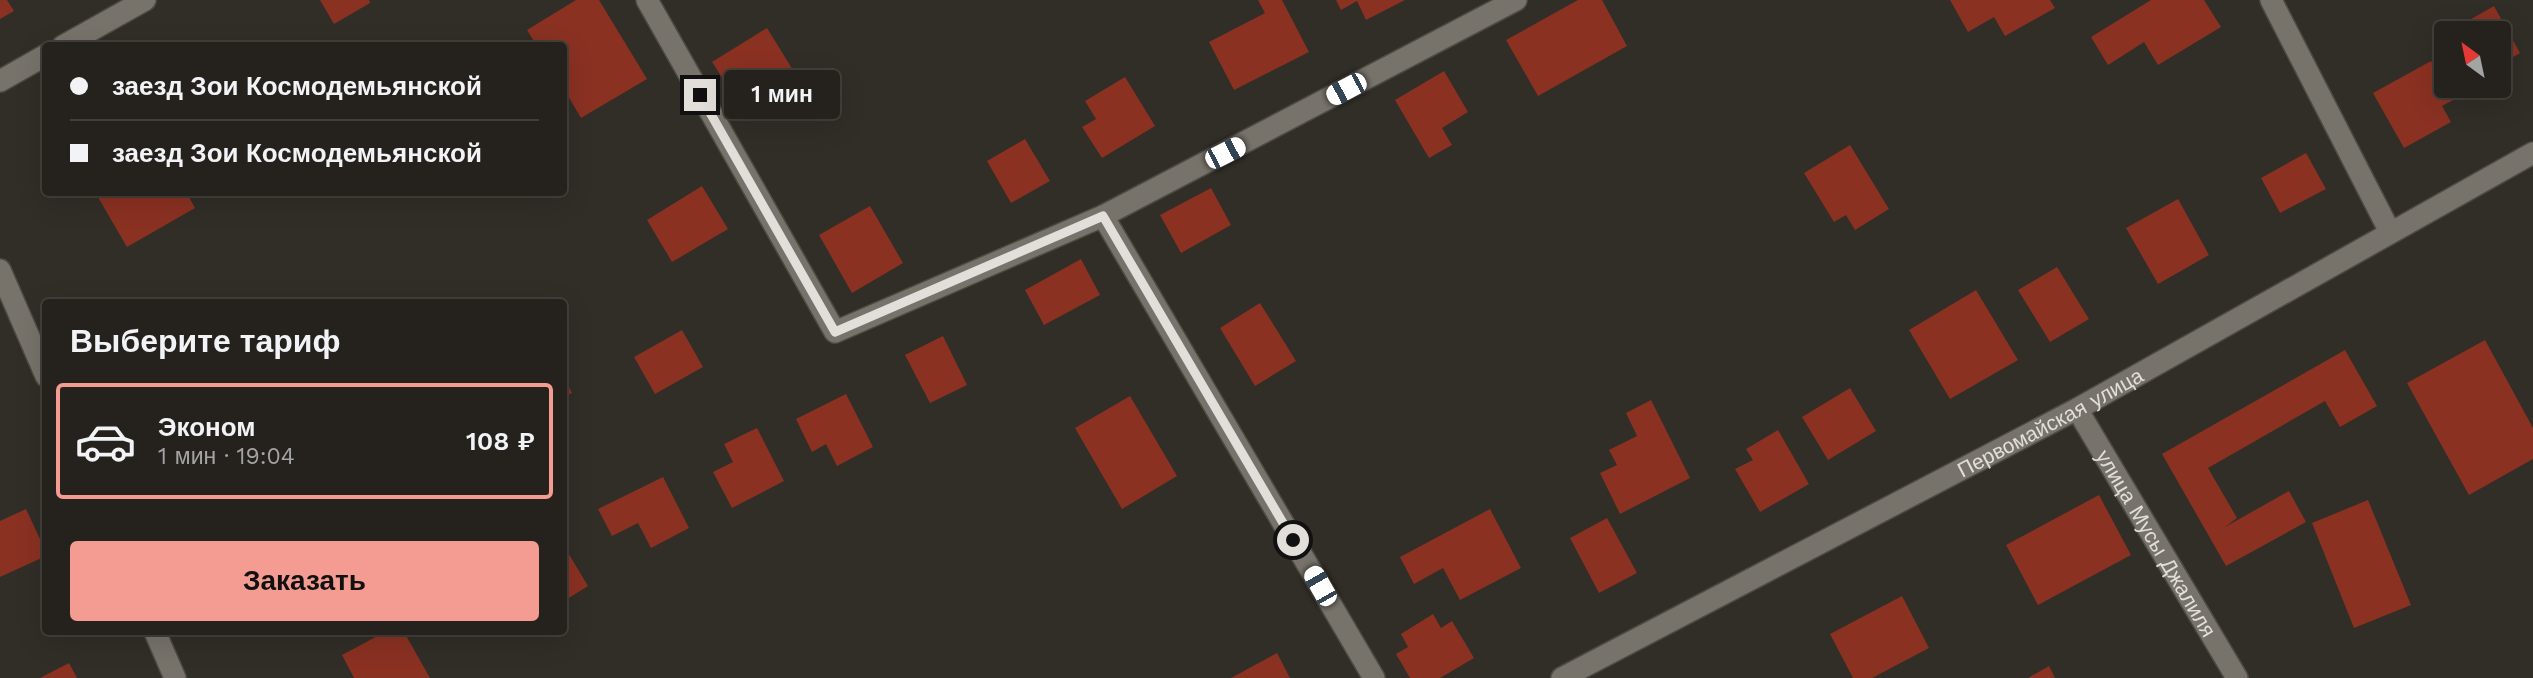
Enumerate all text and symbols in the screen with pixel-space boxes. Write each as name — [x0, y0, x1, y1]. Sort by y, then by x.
north arrow — [2434, 21, 2511, 98]
map controls — [2434, 21, 2511, 98]
callout: 1 мин — [724, 70, 840, 119]
car — [1323, 70, 1370, 108]
text: заезд Зои Космодемьянской — [112, 71, 482, 101]
route end — [684, 79, 716, 111]
text: 1 мин — [751, 81, 813, 108]
car — [1202, 134, 1249, 172]
text: заезд Зои Космодемьянской — [112, 138, 482, 168]
text: Выберите тариф — [70, 322, 341, 360]
street label: Первомайская улица — [1953, 362, 2148, 482]
icon: car — [74, 410, 137, 473]
text: Эконом — [158, 412, 256, 442]
text: 108 ₽ — [466, 426, 535, 456]
text: 1 мин · 19:04 — [158, 443, 295, 470]
street label: улица Мусы Джалиля — [2091, 445, 2222, 641]
route start — [1277, 524, 1309, 556]
button: Заказать — [70, 541, 539, 621]
car — [1301, 563, 1340, 609]

